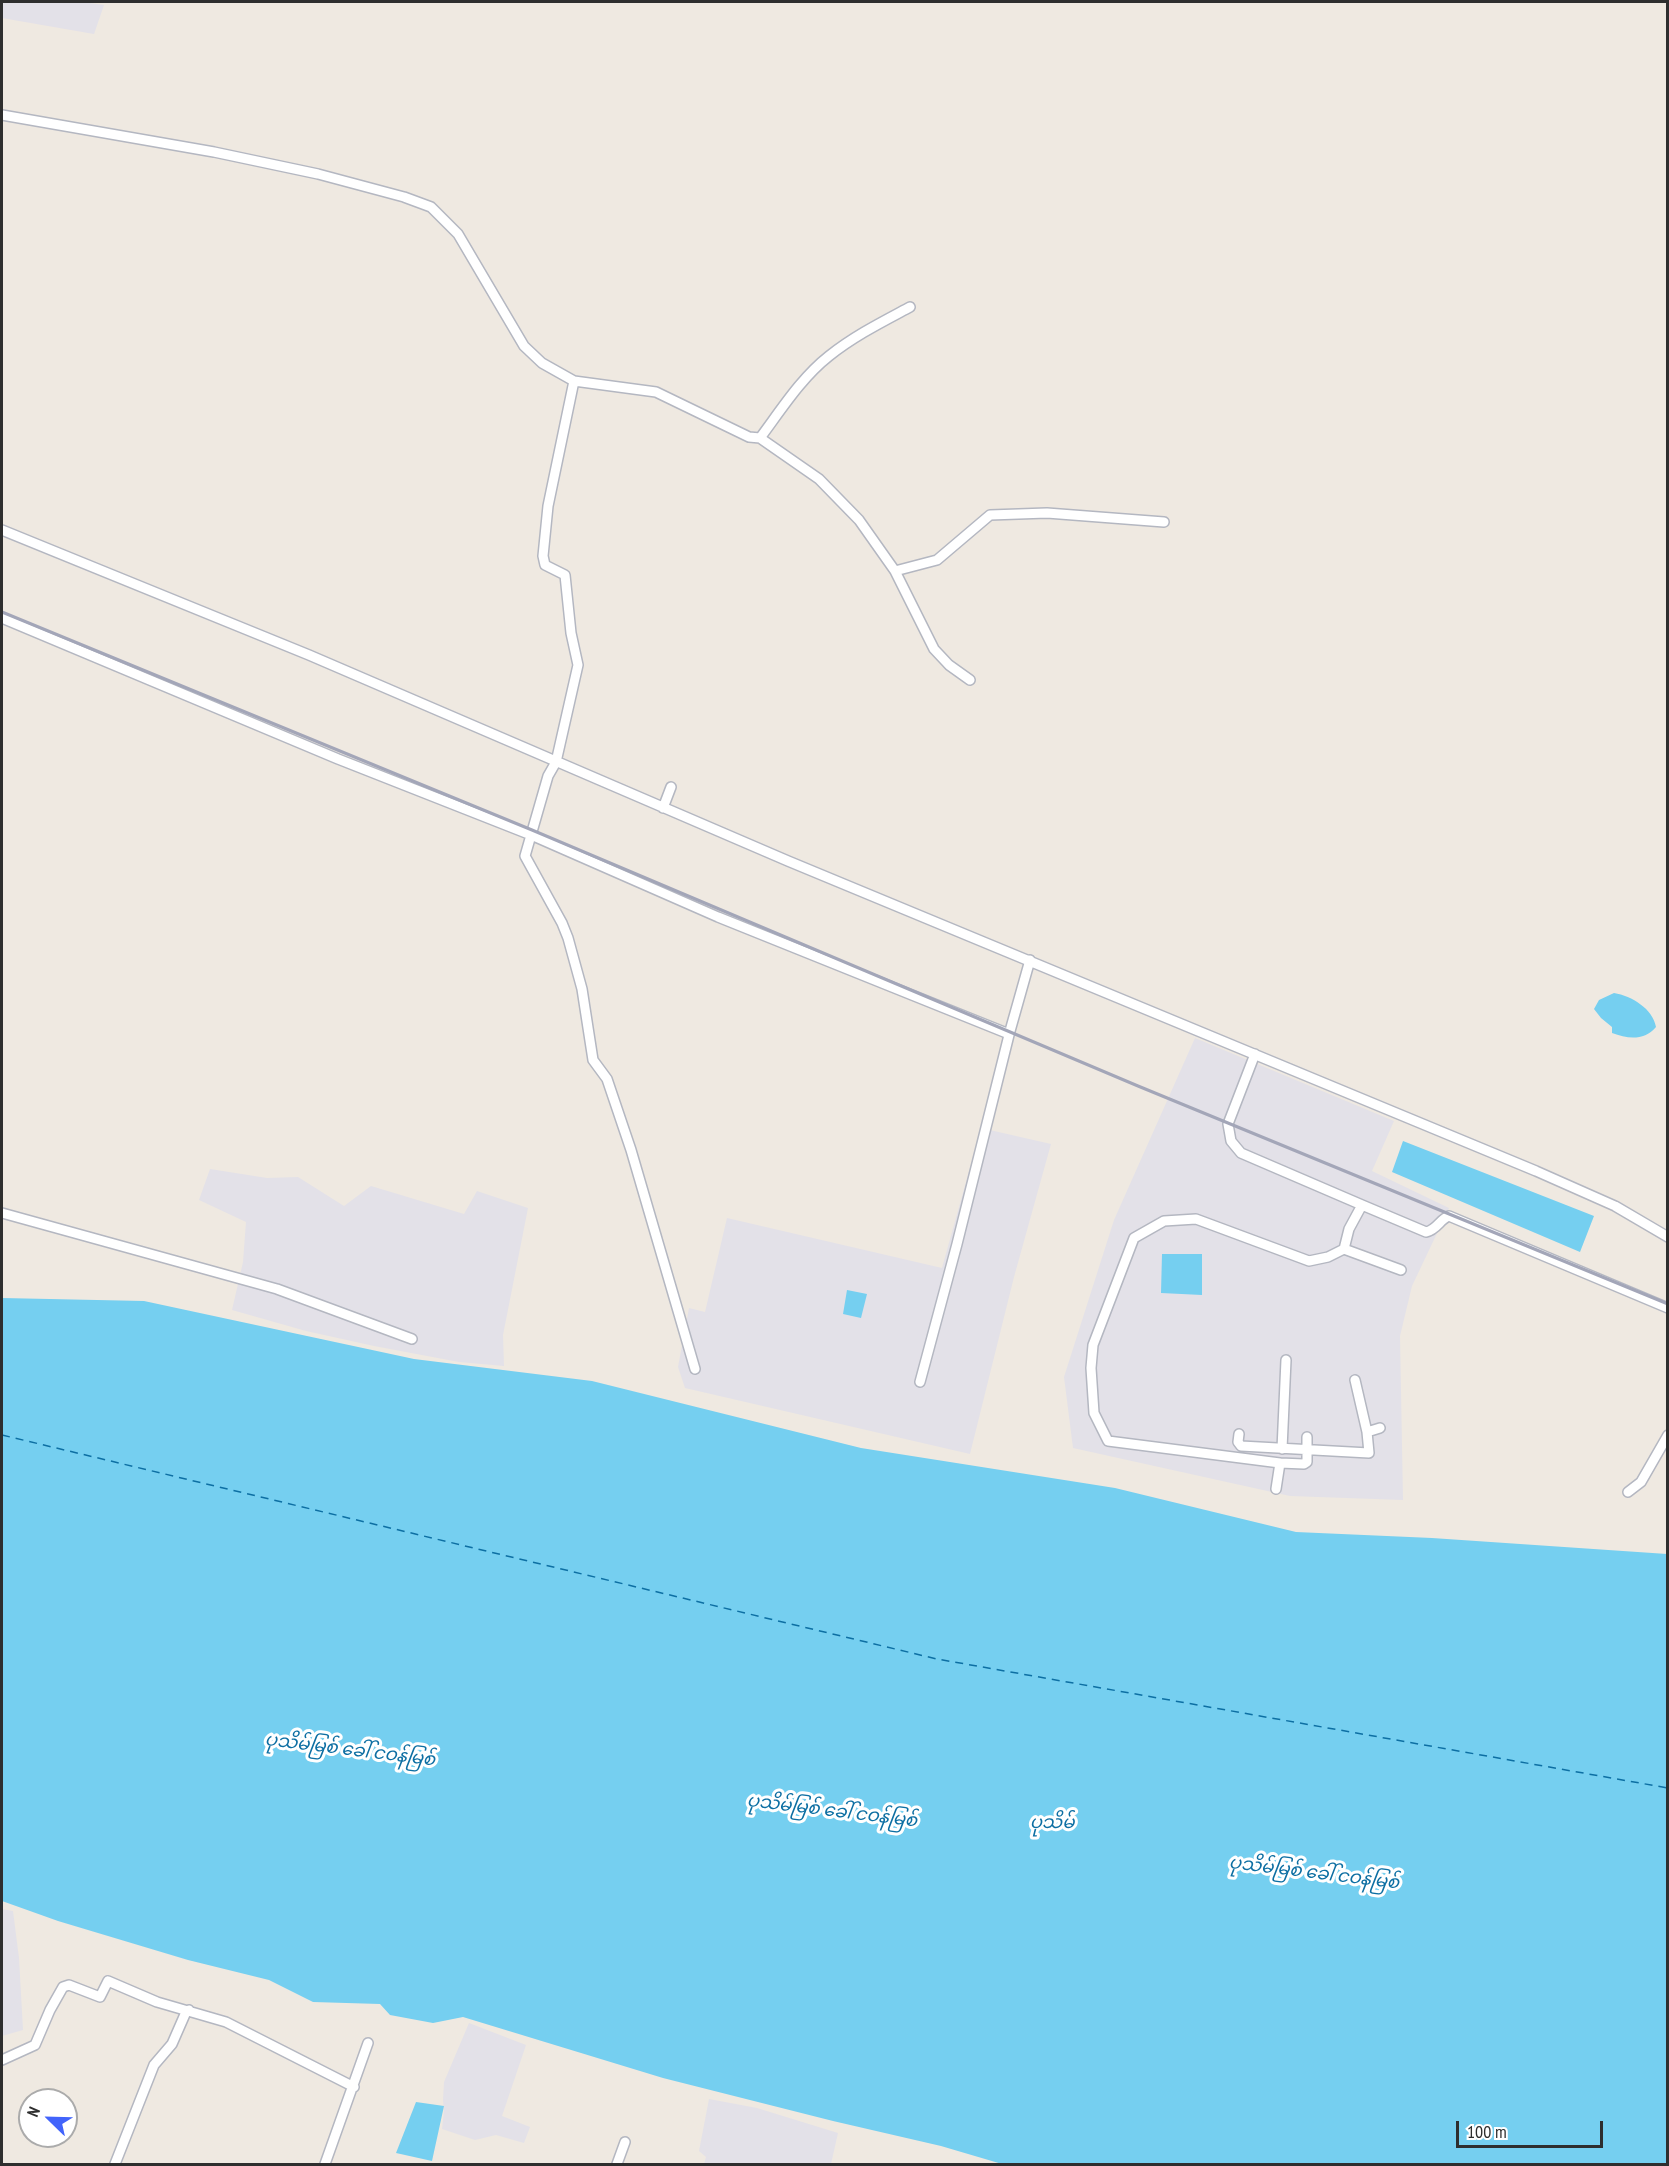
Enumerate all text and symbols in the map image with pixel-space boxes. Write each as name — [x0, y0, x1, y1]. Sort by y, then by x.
water label: ပုသိမ်မြစ် ခေါ် ငဝန်မြစ် — [264, 1729, 436, 1771]
water label: ပုသိမ်မြစ် ခေါ် ငဝန်မြစ် — [746, 1790, 918, 1832]
water label: ပုသိမ် — [1030, 1812, 1074, 1834]
water label: ပုသိမ်မြစ် ခေါ် ငဝန်မြစ် — [1228, 1852, 1400, 1894]
north arrow — [18, 2088, 78, 2148]
text: N — [22, 2104, 44, 2120]
scale bar — [1459, 2109, 1606, 2147]
text: 100 m — [1467, 2120, 1507, 2143]

